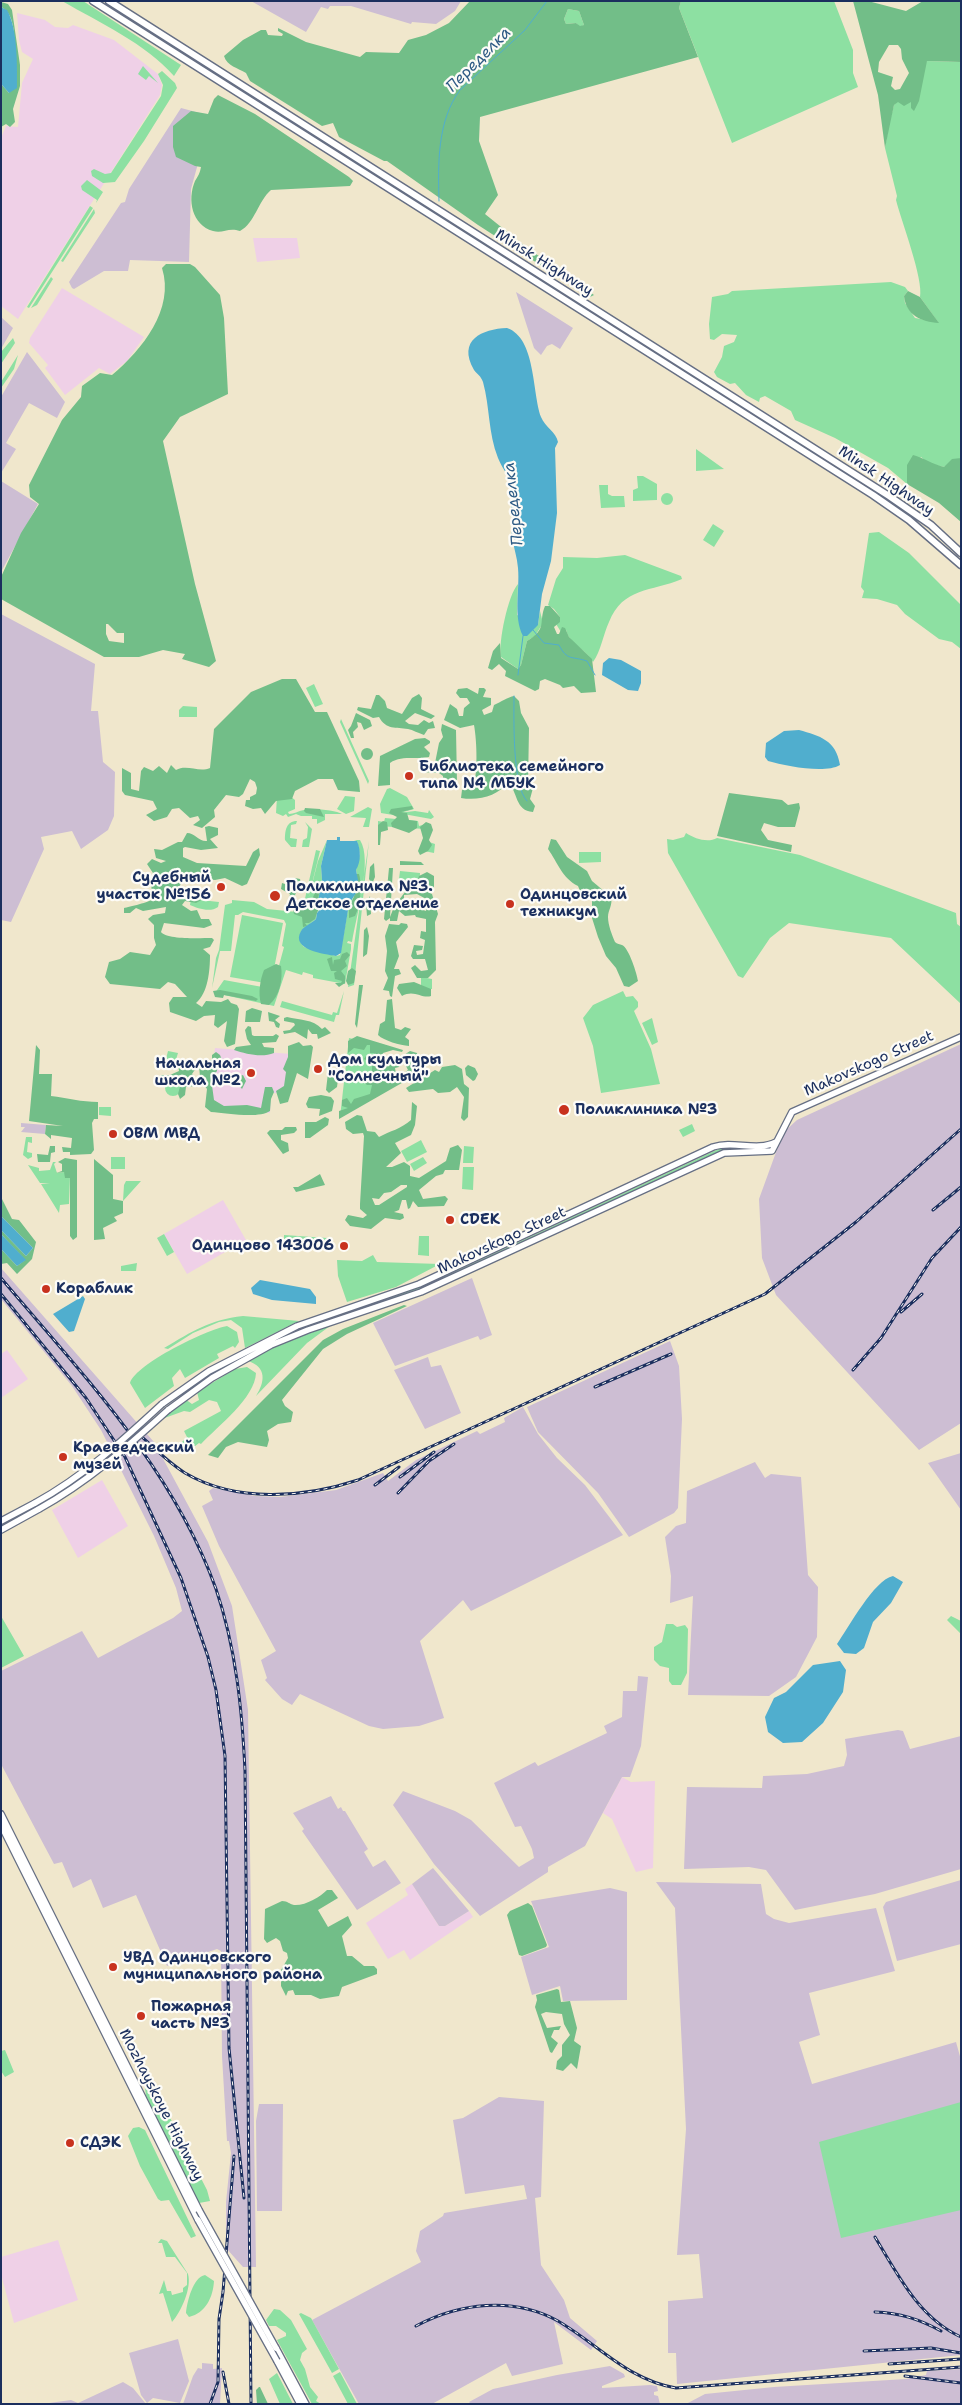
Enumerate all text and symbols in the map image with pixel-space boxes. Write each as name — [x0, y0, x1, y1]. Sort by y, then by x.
water label: Переделка — [443, 24, 515, 96]
street label: Minsk Highway — [492, 226, 596, 300]
street label: Minsk Highway — [835, 442, 937, 520]
water label: Переделка — [500, 461, 528, 547]
place label: Библиотека семейного типа N4 МБУК — [419, 758, 604, 793]
marker: Библиотека семейного типа N4 МБУК — [403, 770, 415, 782]
place label: Судебный участок №156 — [97, 869, 211, 904]
place label: Поликлиника №3. Детское отделение — [286, 878, 439, 913]
marker: Судебный участок №156 — [215, 881, 227, 893]
place label: Одинцовский техникум — [520, 886, 627, 921]
marker: Поликлиника №3. Детское отделение — [268, 889, 282, 903]
marker: Одинцовский техникум — [504, 898, 516, 910]
street label: Makovskogo Street — [801, 1027, 937, 1101]
place label: Дом культуры "Солнечный" — [328, 1051, 441, 1086]
place label: Начальная школа №2 — [154, 1055, 241, 1090]
marker: Дом культуры "Солнечный" — [312, 1063, 324, 1075]
marker: Начальная школа №2 — [245, 1067, 257, 1079]
place label: Поликлиника №3 — [575, 1101, 717, 1119]
marker: Поликлиника №3 — [557, 1103, 571, 1117]
place label: ОВМ МВД — [123, 1125, 200, 1143]
marker: ОВМ МВД — [107, 1128, 119, 1140]
street label: Makovskogo Street — [435, 1203, 569, 1279]
place label: CDEK — [460, 1211, 500, 1229]
marker: CDEK — [444, 1214, 456, 1226]
place label: Одинцово 143006 — [192, 1237, 334, 1255]
marker: Одинцово 143006 — [338, 1240, 350, 1252]
place label: Кораблик — [56, 1280, 133, 1298]
marker: Кораблик — [40, 1283, 52, 1295]
place label: Краеведческий музей — [73, 1439, 194, 1474]
marker: Краеведческий музей — [57, 1451, 69, 1463]
place label: УВД Одинцовского муниципального района — [123, 1949, 322, 1984]
marker: УВД Одинцовского муниципального района — [107, 1961, 119, 1973]
place label: Пожарная часть №3 — [151, 1998, 231, 2033]
marker: Пожарная часть №3 — [135, 2010, 147, 2022]
street label: Mozhayskoye Highway — [115, 2026, 207, 2184]
place label: СДЭК — [80, 2134, 121, 2152]
marker: СДЭК — [64, 2137, 76, 2149]

